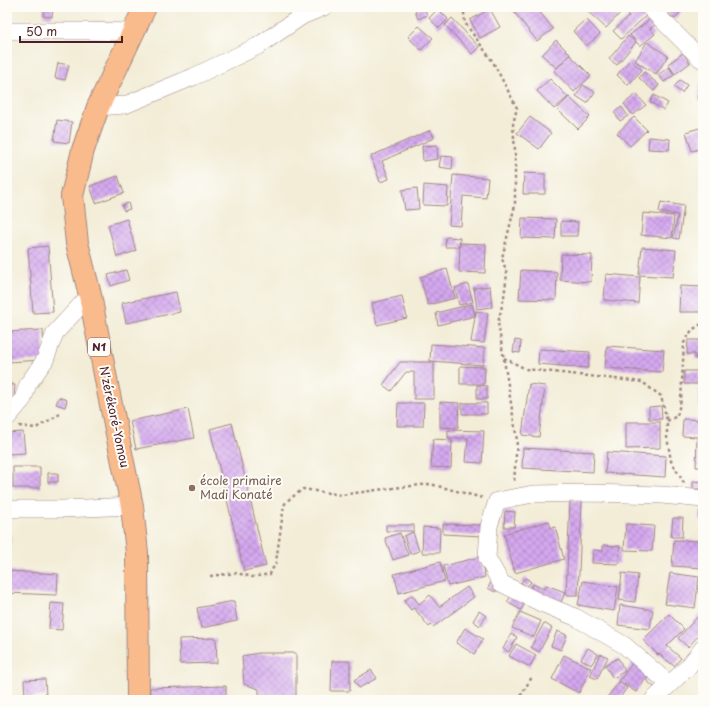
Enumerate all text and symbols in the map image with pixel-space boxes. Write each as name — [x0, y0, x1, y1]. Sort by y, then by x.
scale bar — [20, 18, 122, 44]
text: 50 m — [26, 22, 57, 40]
road number: N1 — [88, 338, 110, 356]
street label: N'zérékoré-Yomou — [95, 364, 135, 469]
place label: école primaire Madi Konaté — [200, 471, 282, 503]
marker: école primaire Madi Konaté — [187, 483, 197, 493]

